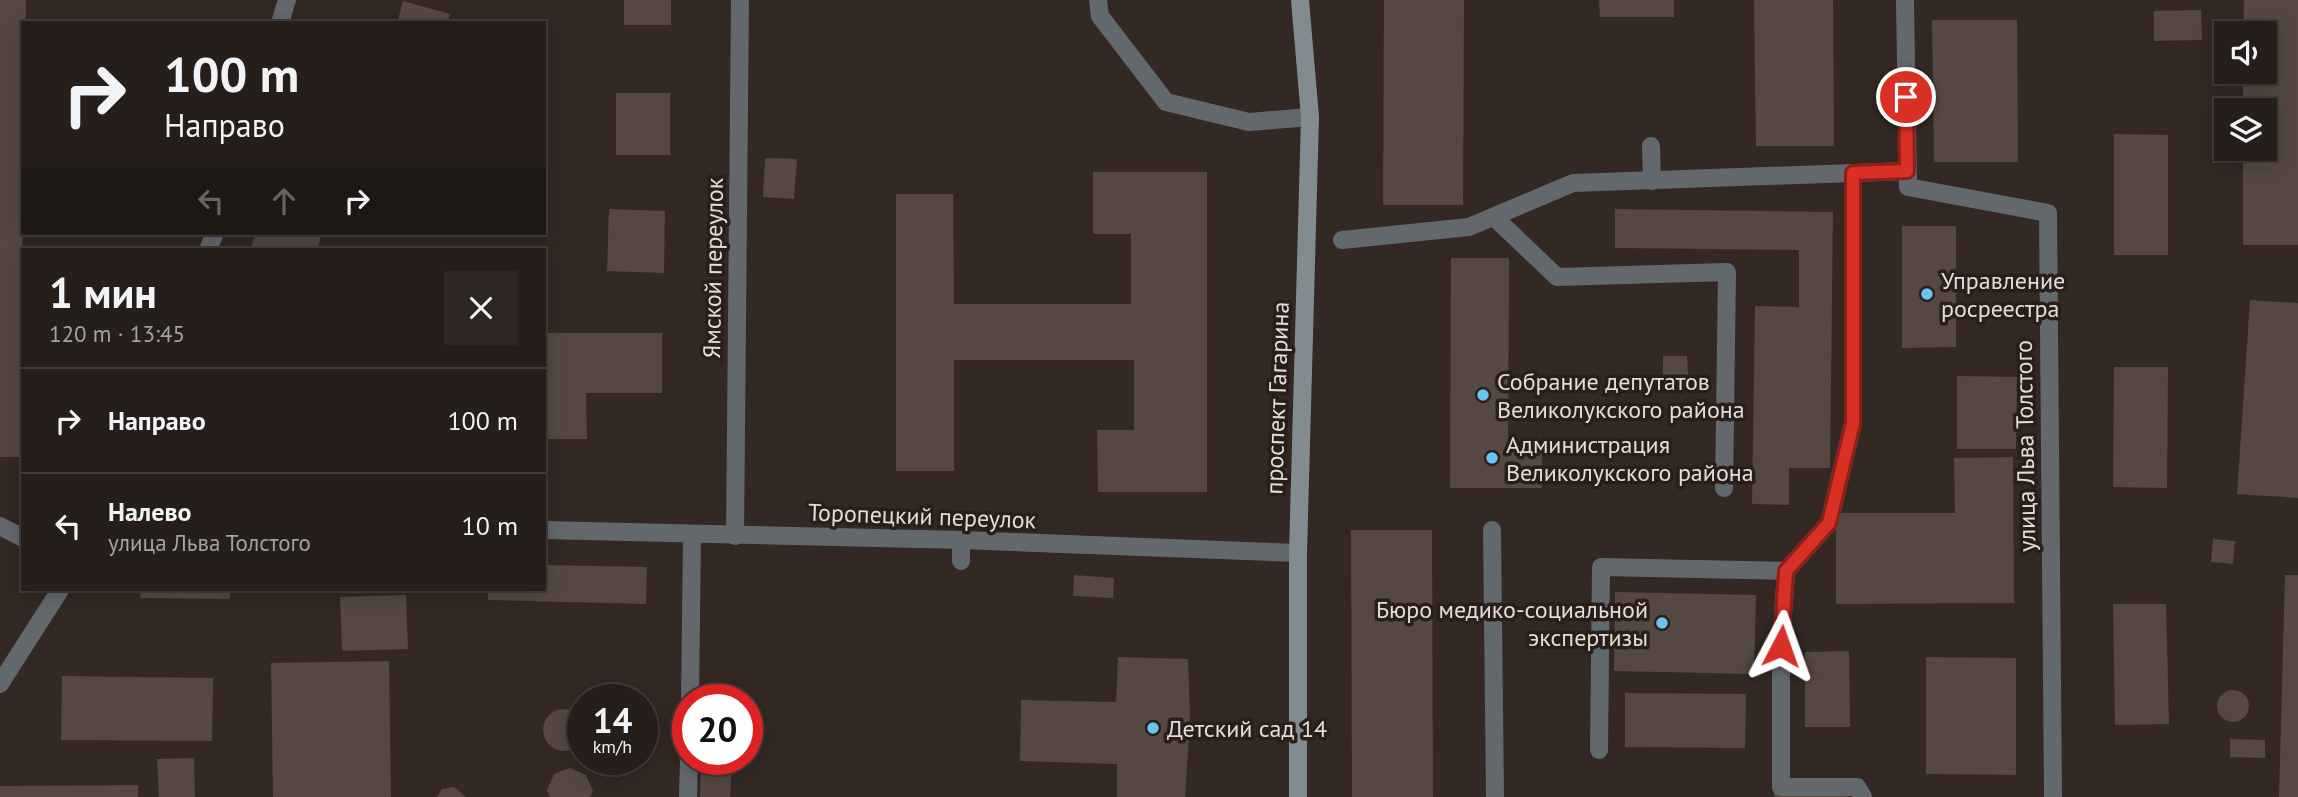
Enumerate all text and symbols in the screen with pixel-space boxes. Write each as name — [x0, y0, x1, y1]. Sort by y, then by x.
map controls — [2214, 21, 2277, 161]
button: sound — [2214, 21, 2277, 84]
text: 100 m — [164, 42, 299, 106]
icon: right — [49, 49, 140, 140]
pin — [1876, 67, 1936, 127]
icon: arrive — [1887, 78, 1925, 116]
button: layers — [2214, 98, 2277, 161]
text: Направо — [164, 104, 285, 146]
street label: Ямской переулок — [696, 177, 730, 359]
icon: left — [192, 182, 230, 220]
icon: ahead — [265, 182, 303, 220]
icon: right — [338, 182, 376, 220]
text: 1 мин — [49, 265, 157, 320]
place label: Управление росреестра — [1941, 265, 2065, 324]
button: close — [444, 271, 518, 345]
marker: Управление росреестра — [1919, 286, 1935, 302]
street label: проспект Гагарина — [1258, 301, 1296, 495]
text: 120 m · 13:45 — [49, 319, 185, 348]
street label: улица Льва Толстого — [2008, 340, 2042, 552]
place label: Собрание депутатов Великолукского района — [1497, 366, 1745, 425]
marker: Собрание депутатов Великолукского района — [1475, 387, 1491, 403]
icon: right — [49, 402, 87, 440]
text: Направо — [108, 404, 206, 437]
text: 100 m — [447, 404, 518, 437]
place label: Администрация Великолукского района — [1506, 429, 1754, 488]
marker: Администрация Великолукского района — [1484, 450, 1500, 466]
text: Налево — [108, 495, 192, 528]
street label: Торопецкий переулок — [807, 497, 1037, 535]
icon: left — [49, 507, 87, 545]
text: 10 m — [462, 509, 518, 542]
text: улица Льва Толстого — [108, 528, 311, 557]
place label: Бюро медико-социальной экспертизы — [1376, 594, 1648, 653]
position arrow — [1744, 609, 1818, 683]
marker: Бюро медико-социальной экспертизы — [1654, 615, 1670, 631]
speed limit sign: 20 — [672, 684, 763, 775]
text: 14 — [593, 697, 632, 743]
place label: Детский сад 14 — [1167, 713, 1327, 744]
marker: Детский сад 14 — [1145, 720, 1161, 736]
text: km/h — [593, 735, 632, 758]

